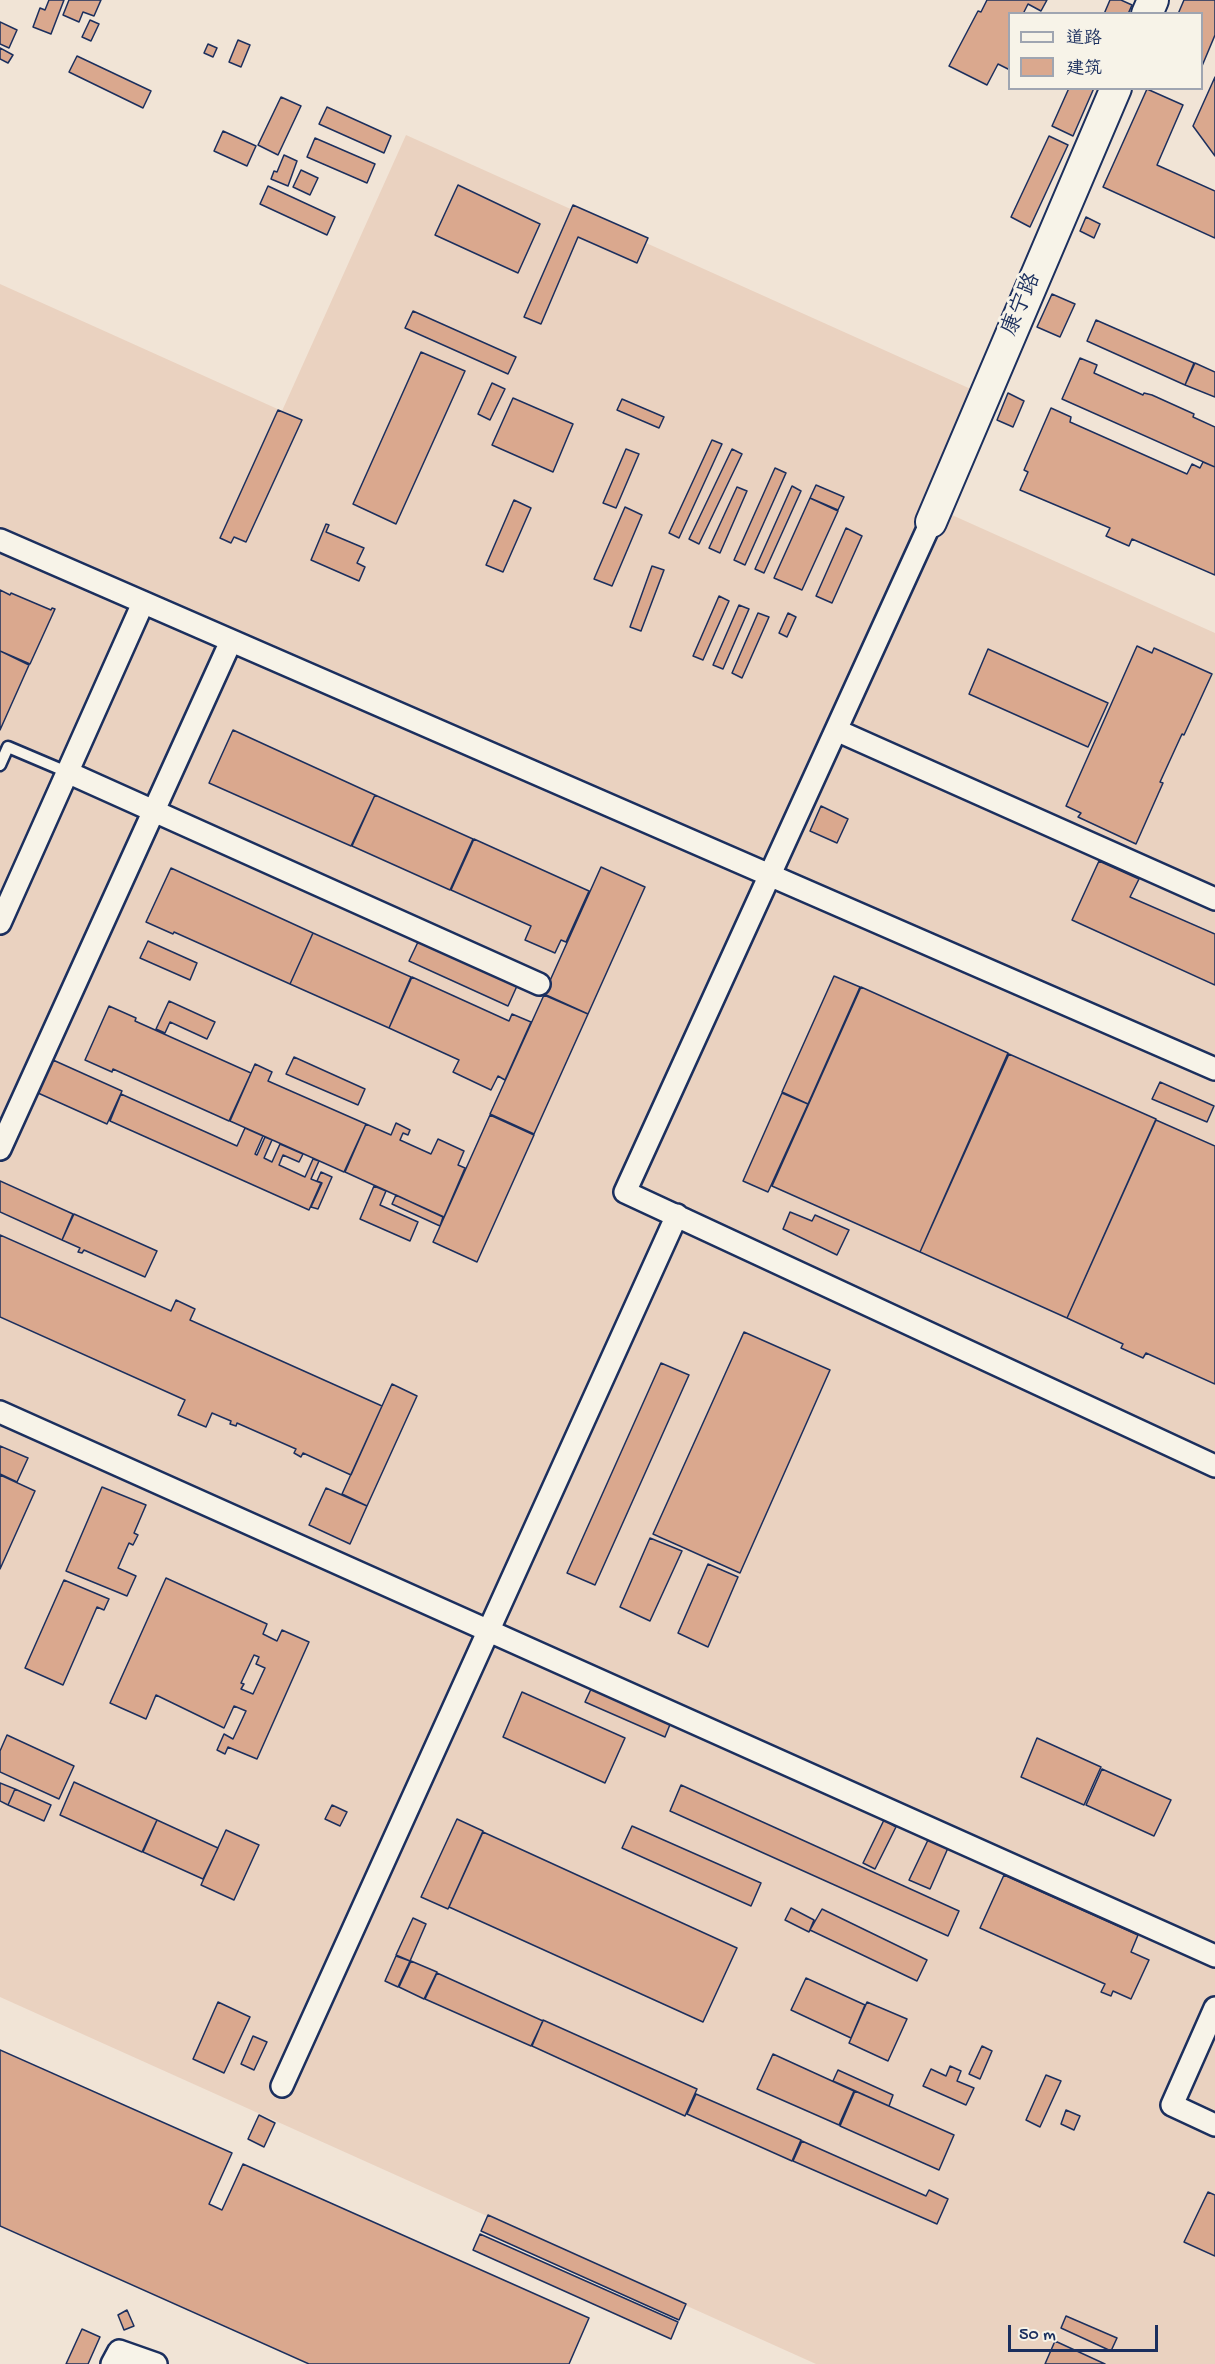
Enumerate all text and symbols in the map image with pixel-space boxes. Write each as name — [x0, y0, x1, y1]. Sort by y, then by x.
legend — [1008, 12, 1203, 90]
text: 道路 — [1066, 29, 1102, 50]
text: 建筑 — [1066, 59, 1102, 80]
street label: 康宁路 — [998, 269, 1048, 341]
scale bar — [1011, 2313, 1161, 2351]
text: 50 m — [1019, 2325, 1056, 2346]

